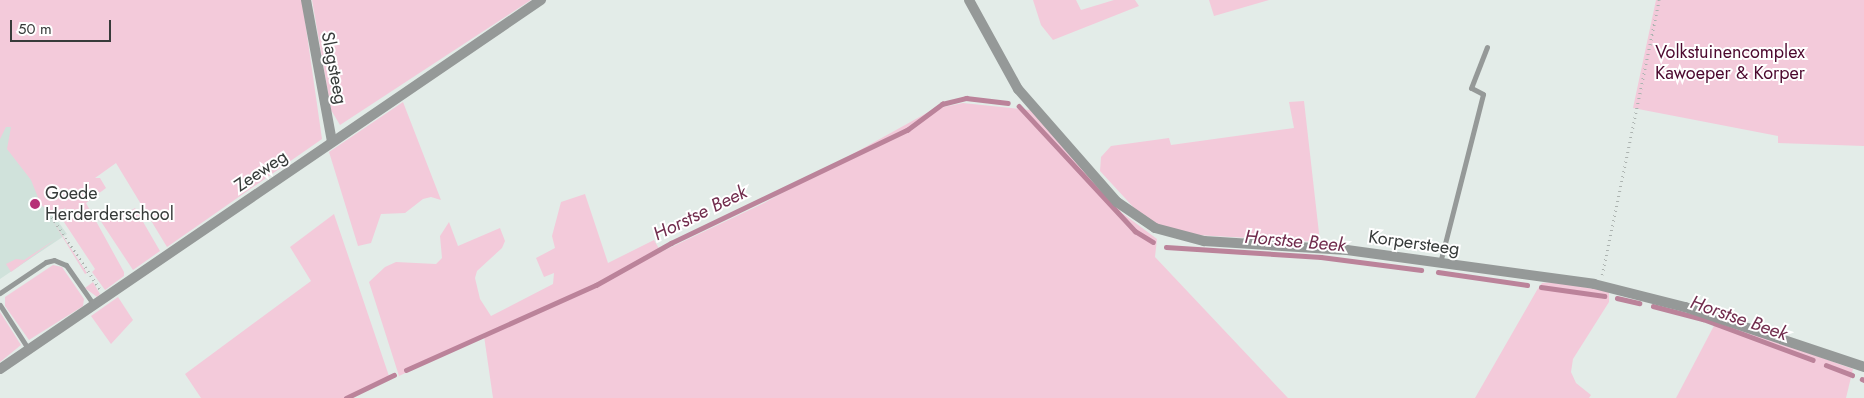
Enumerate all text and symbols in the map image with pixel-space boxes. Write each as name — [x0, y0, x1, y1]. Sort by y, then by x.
scale bar — [12, 10, 114, 42]
text: 50 m — [18, 18, 52, 40]
street label: Slagsteeg — [316, 30, 352, 106]
park label: Volkstuinencomplex Kawoeper & Korper — [1655, 42, 1805, 84]
street label: Zeeweg — [230, 146, 292, 196]
water label: Horstse Beek — [649, 181, 751, 245]
place label: Goede Herderderschool — [45, 183, 174, 225]
marker: Goede Herderderschool — [29, 198, 41, 210]
water label: Horstse Beek — [1243, 225, 1347, 257]
street label: Korpersteeg — [1367, 226, 1461, 260]
water label: Horstse Beek — [1687, 291, 1791, 345]

